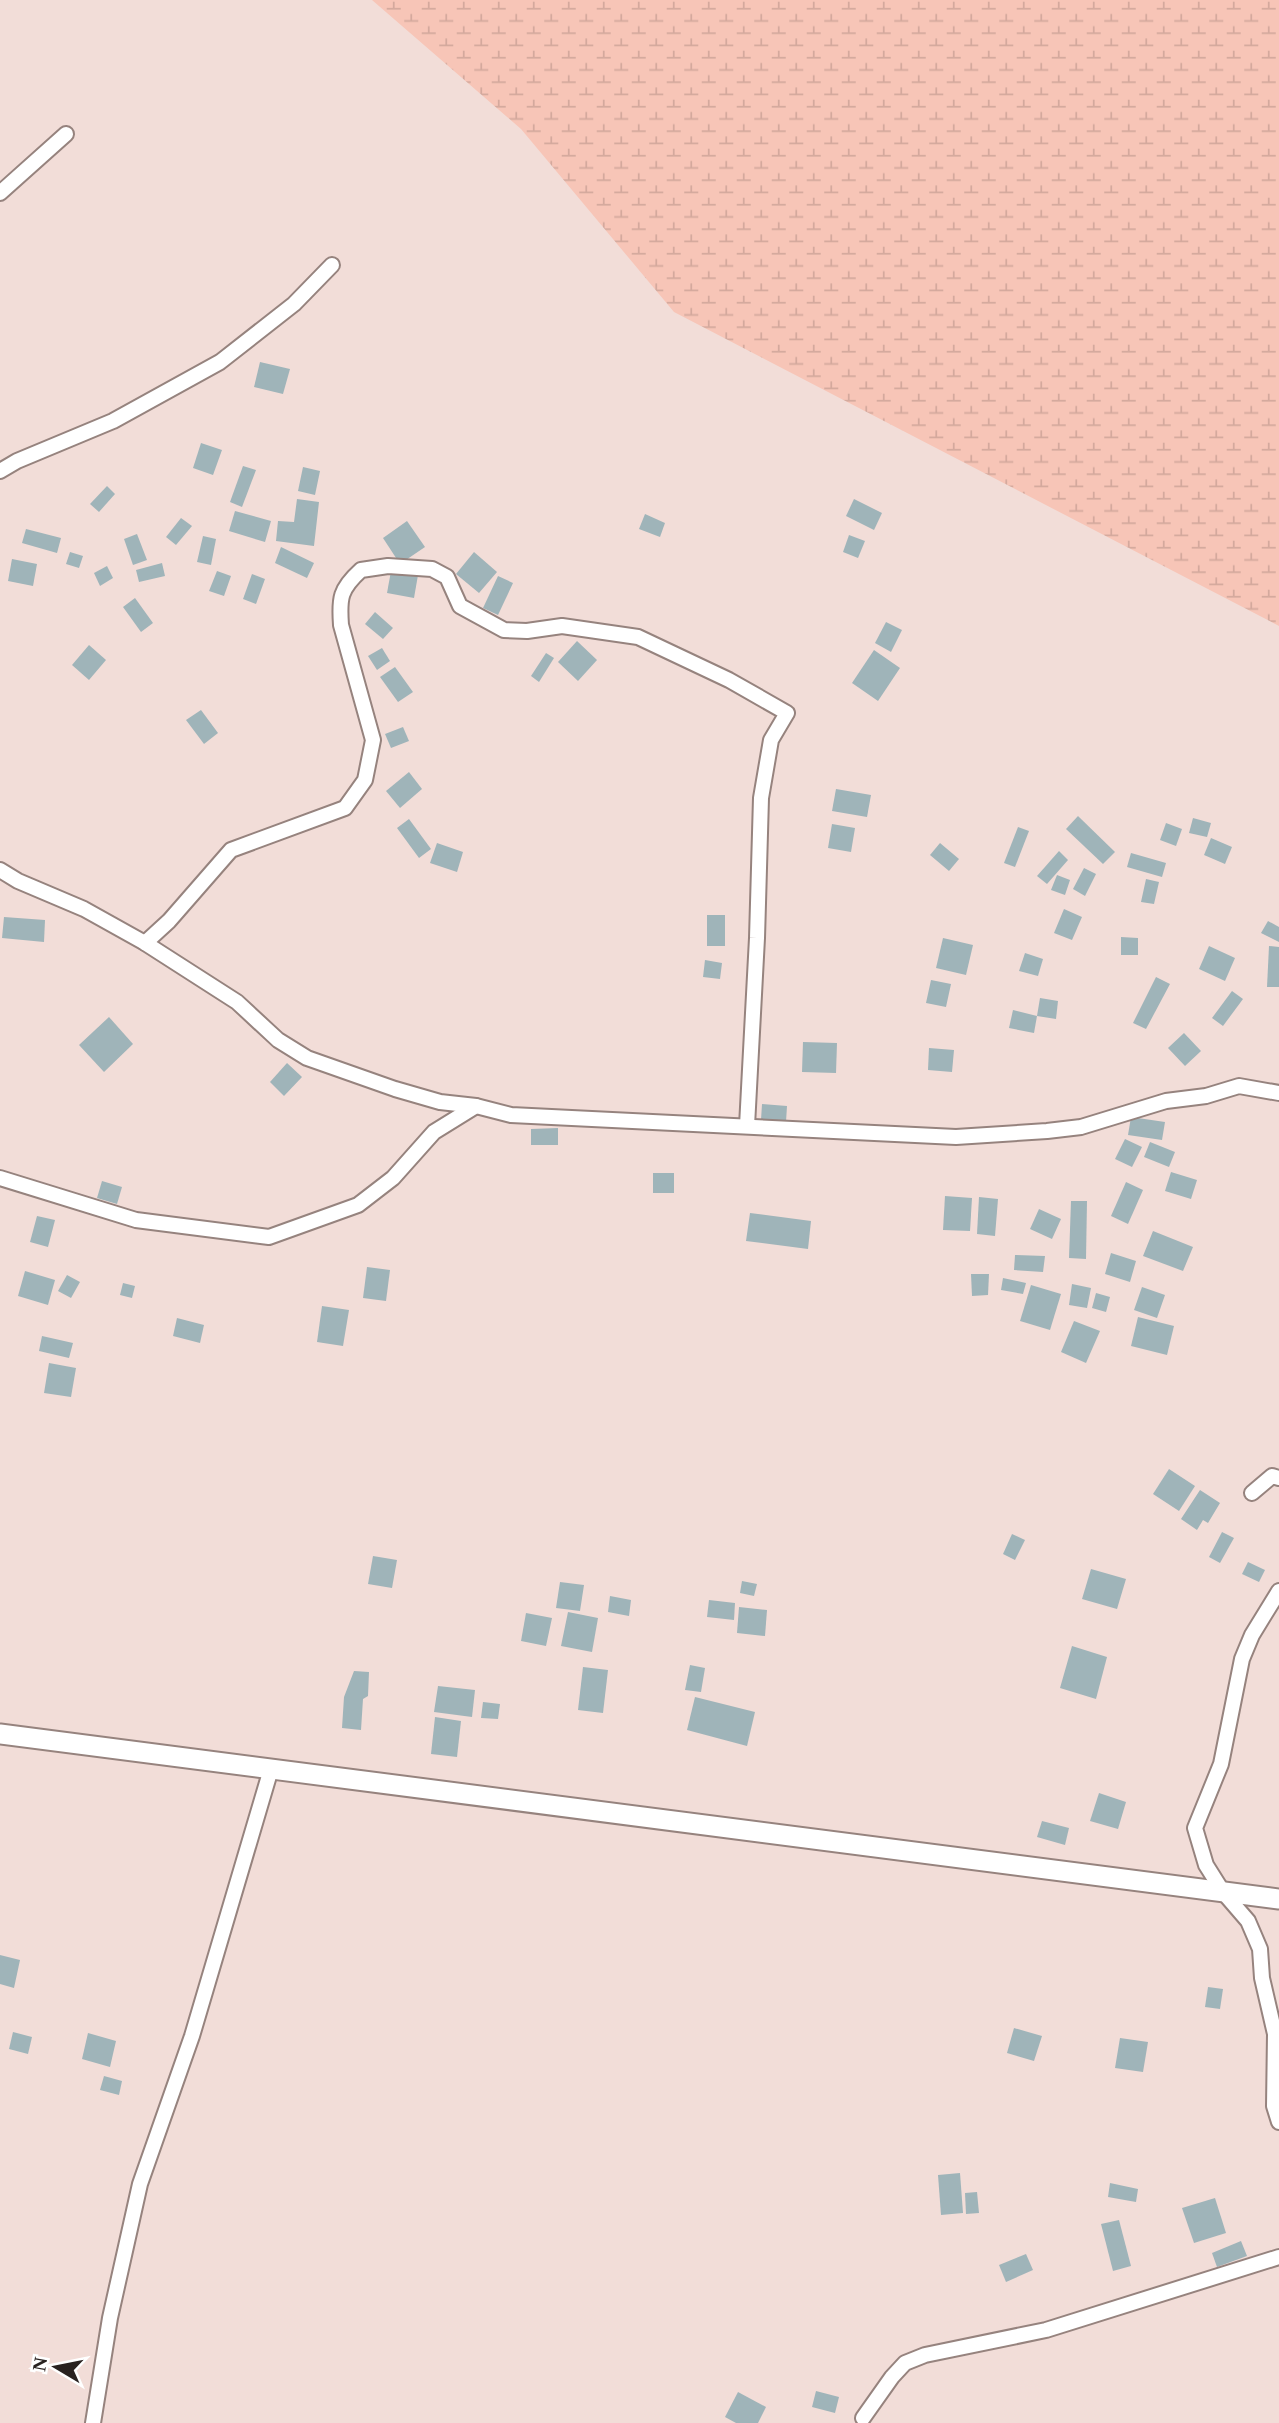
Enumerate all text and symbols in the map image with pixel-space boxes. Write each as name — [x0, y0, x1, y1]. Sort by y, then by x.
north arrow — [21, 2332, 91, 2402]
text: N — [28, 2355, 51, 2373]

